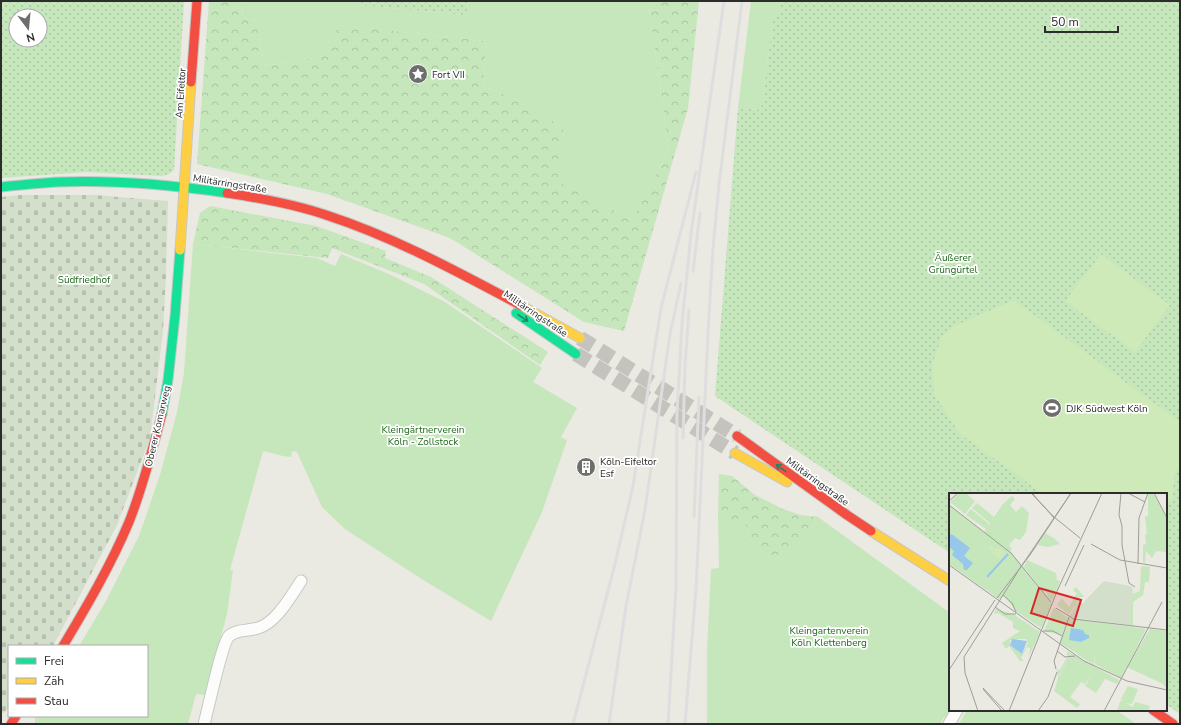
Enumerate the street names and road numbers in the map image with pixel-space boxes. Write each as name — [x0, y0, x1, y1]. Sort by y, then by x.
street label: Am Eifeltor — [172, 67, 190, 119]
street label: Militärringstraße — [192, 171, 268, 197]
street label: Militärringstraße — [501, 287, 570, 340]
street label: Oberer Komarweg — [142, 384, 174, 468]
street label: Militärringstraße — [783, 454, 852, 509]

